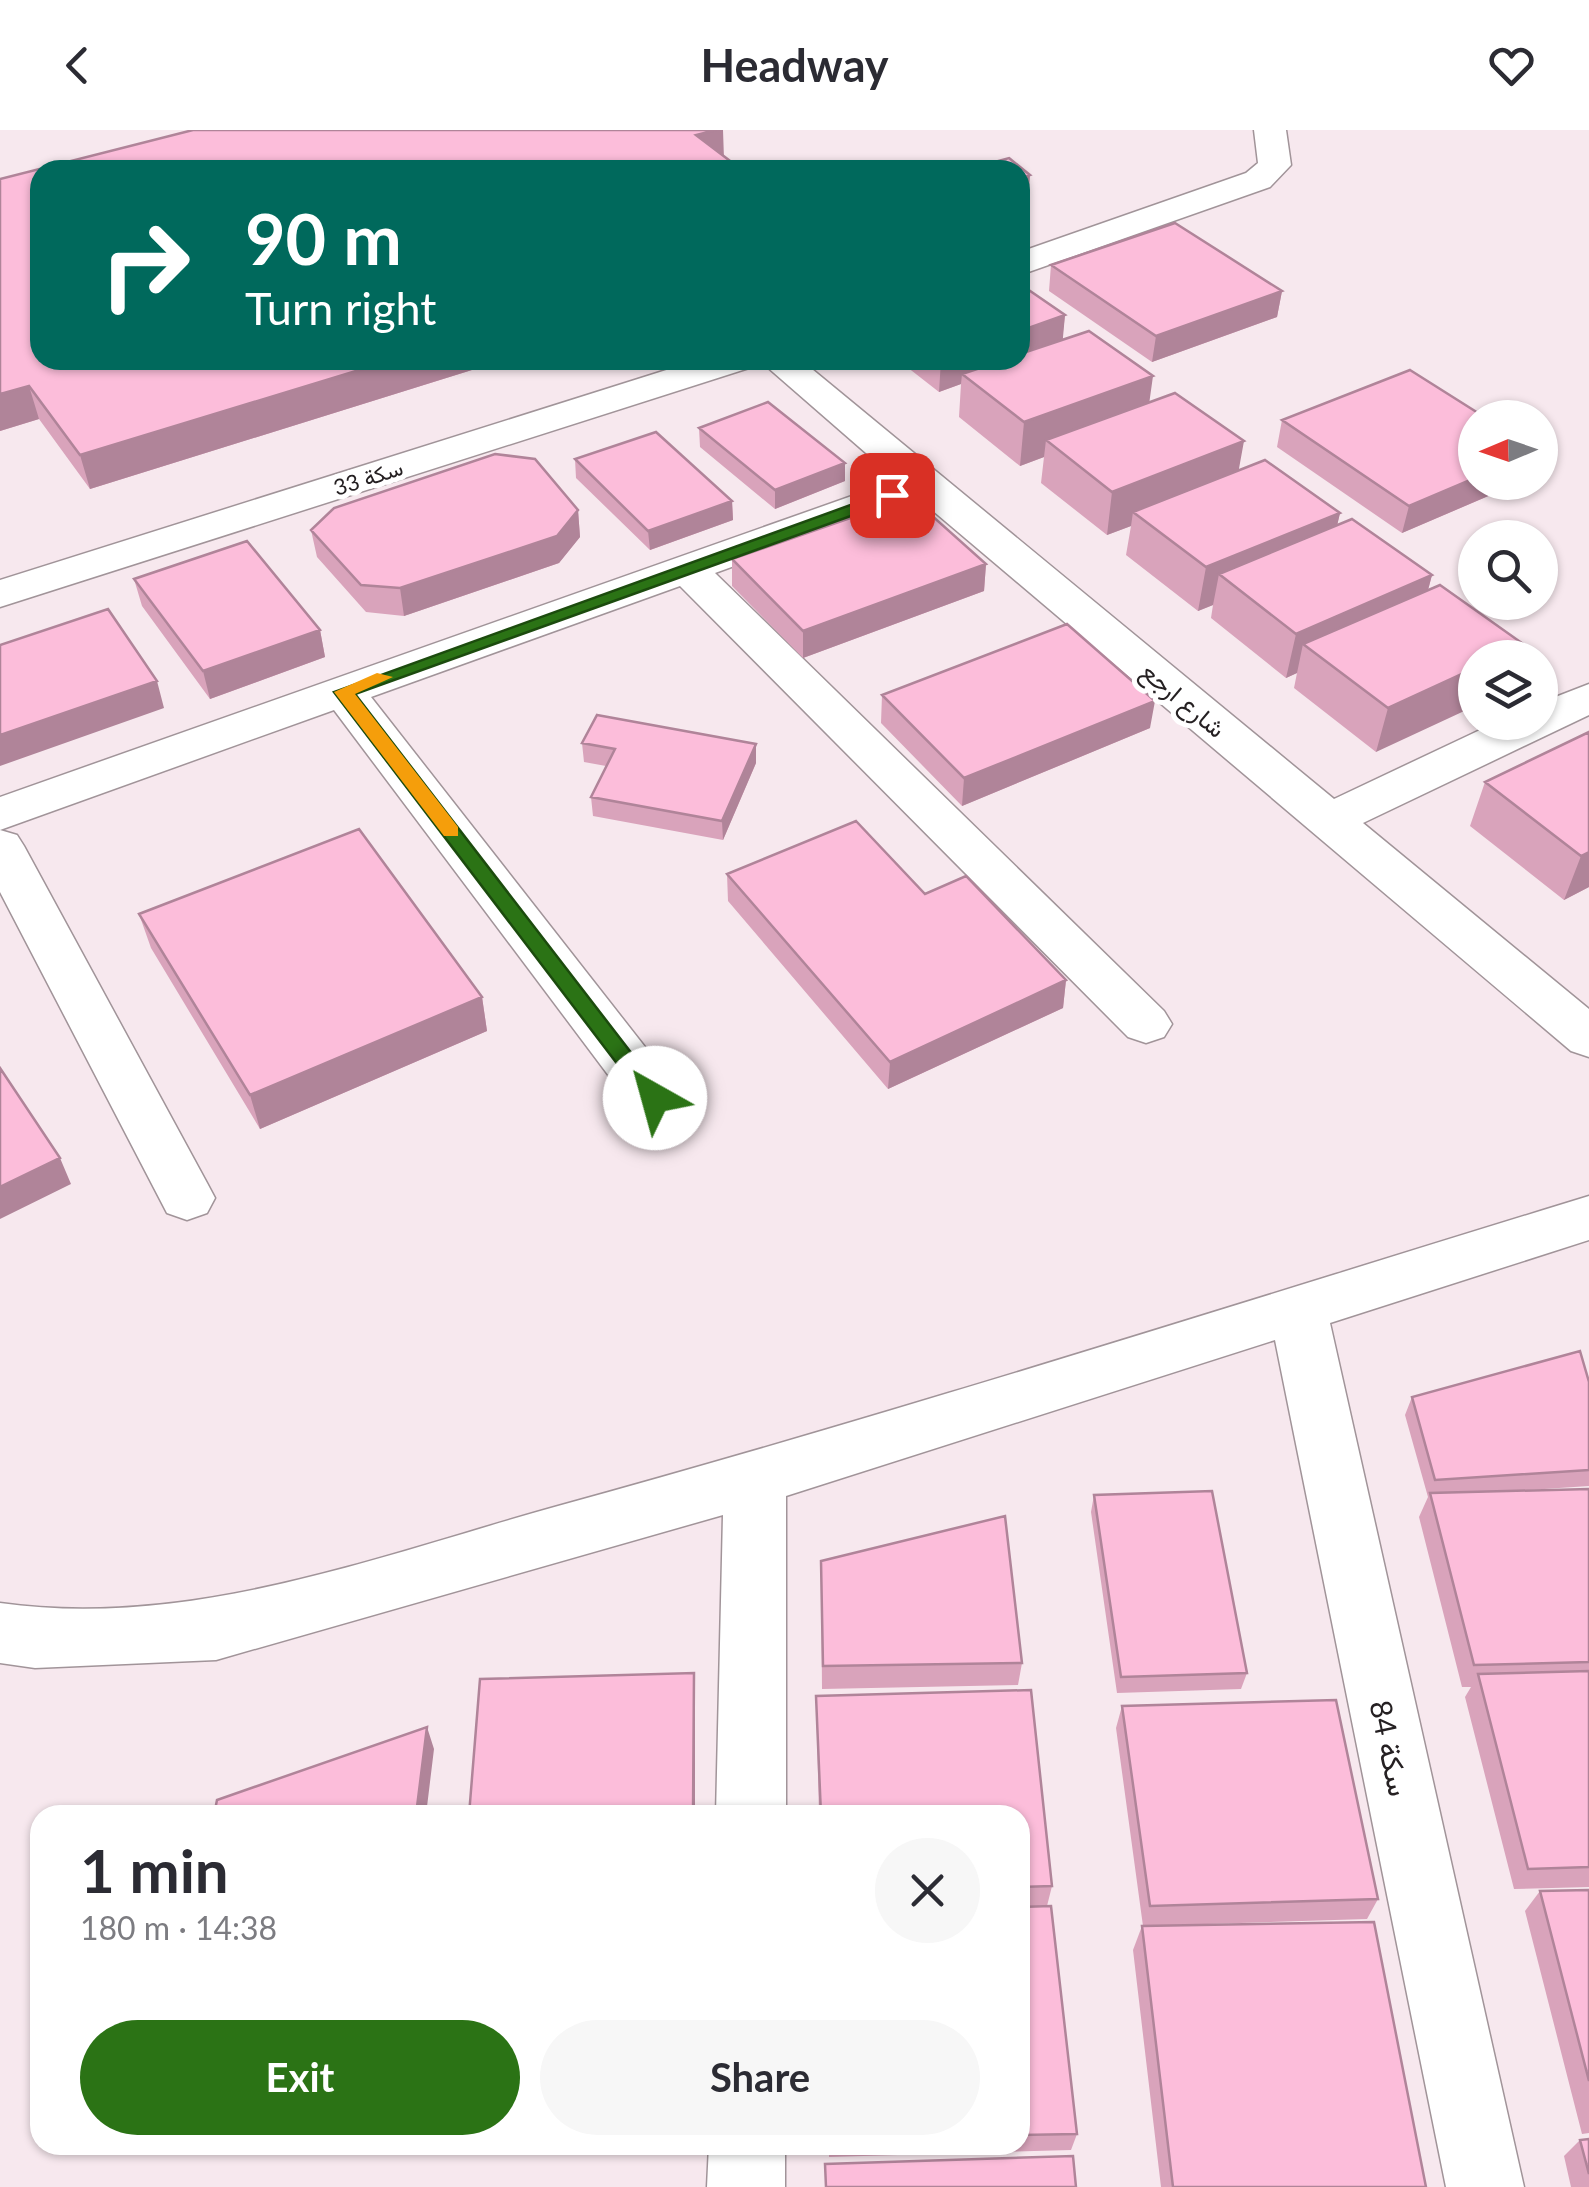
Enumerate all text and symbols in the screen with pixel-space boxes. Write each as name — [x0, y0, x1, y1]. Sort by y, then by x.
icon: back — [50, 38, 105, 93]
text: Headway — [700, 38, 889, 92]
icon: heart — [1484, 38, 1539, 93]
text: 90 m — [245, 196, 402, 280]
icon: right — [80, 200, 210, 330]
text: Turn right — [245, 281, 436, 335]
north arrow — [1458, 400, 1558, 500]
map controls — [1458, 400, 1558, 740]
street label: سكة 33 — [330, 453, 406, 501]
pin — [850, 453, 935, 538]
icon: arrive — [865, 468, 920, 523]
button: search — [1458, 520, 1558, 620]
button: layers — [1458, 640, 1558, 740]
street label: شارع ارجع — [1133, 655, 1232, 746]
position arrow — [603, 1046, 707, 1150]
street label: سكة 84 — [1363, 1697, 1419, 1799]
text: 1 min — [80, 1834, 229, 1906]
button: close — [875, 1838, 980, 1943]
text: 180 m · 14:38 — [80, 1908, 277, 1947]
button: Exit — [80, 2020, 520, 2135]
button: Share — [540, 2020, 980, 2135]

